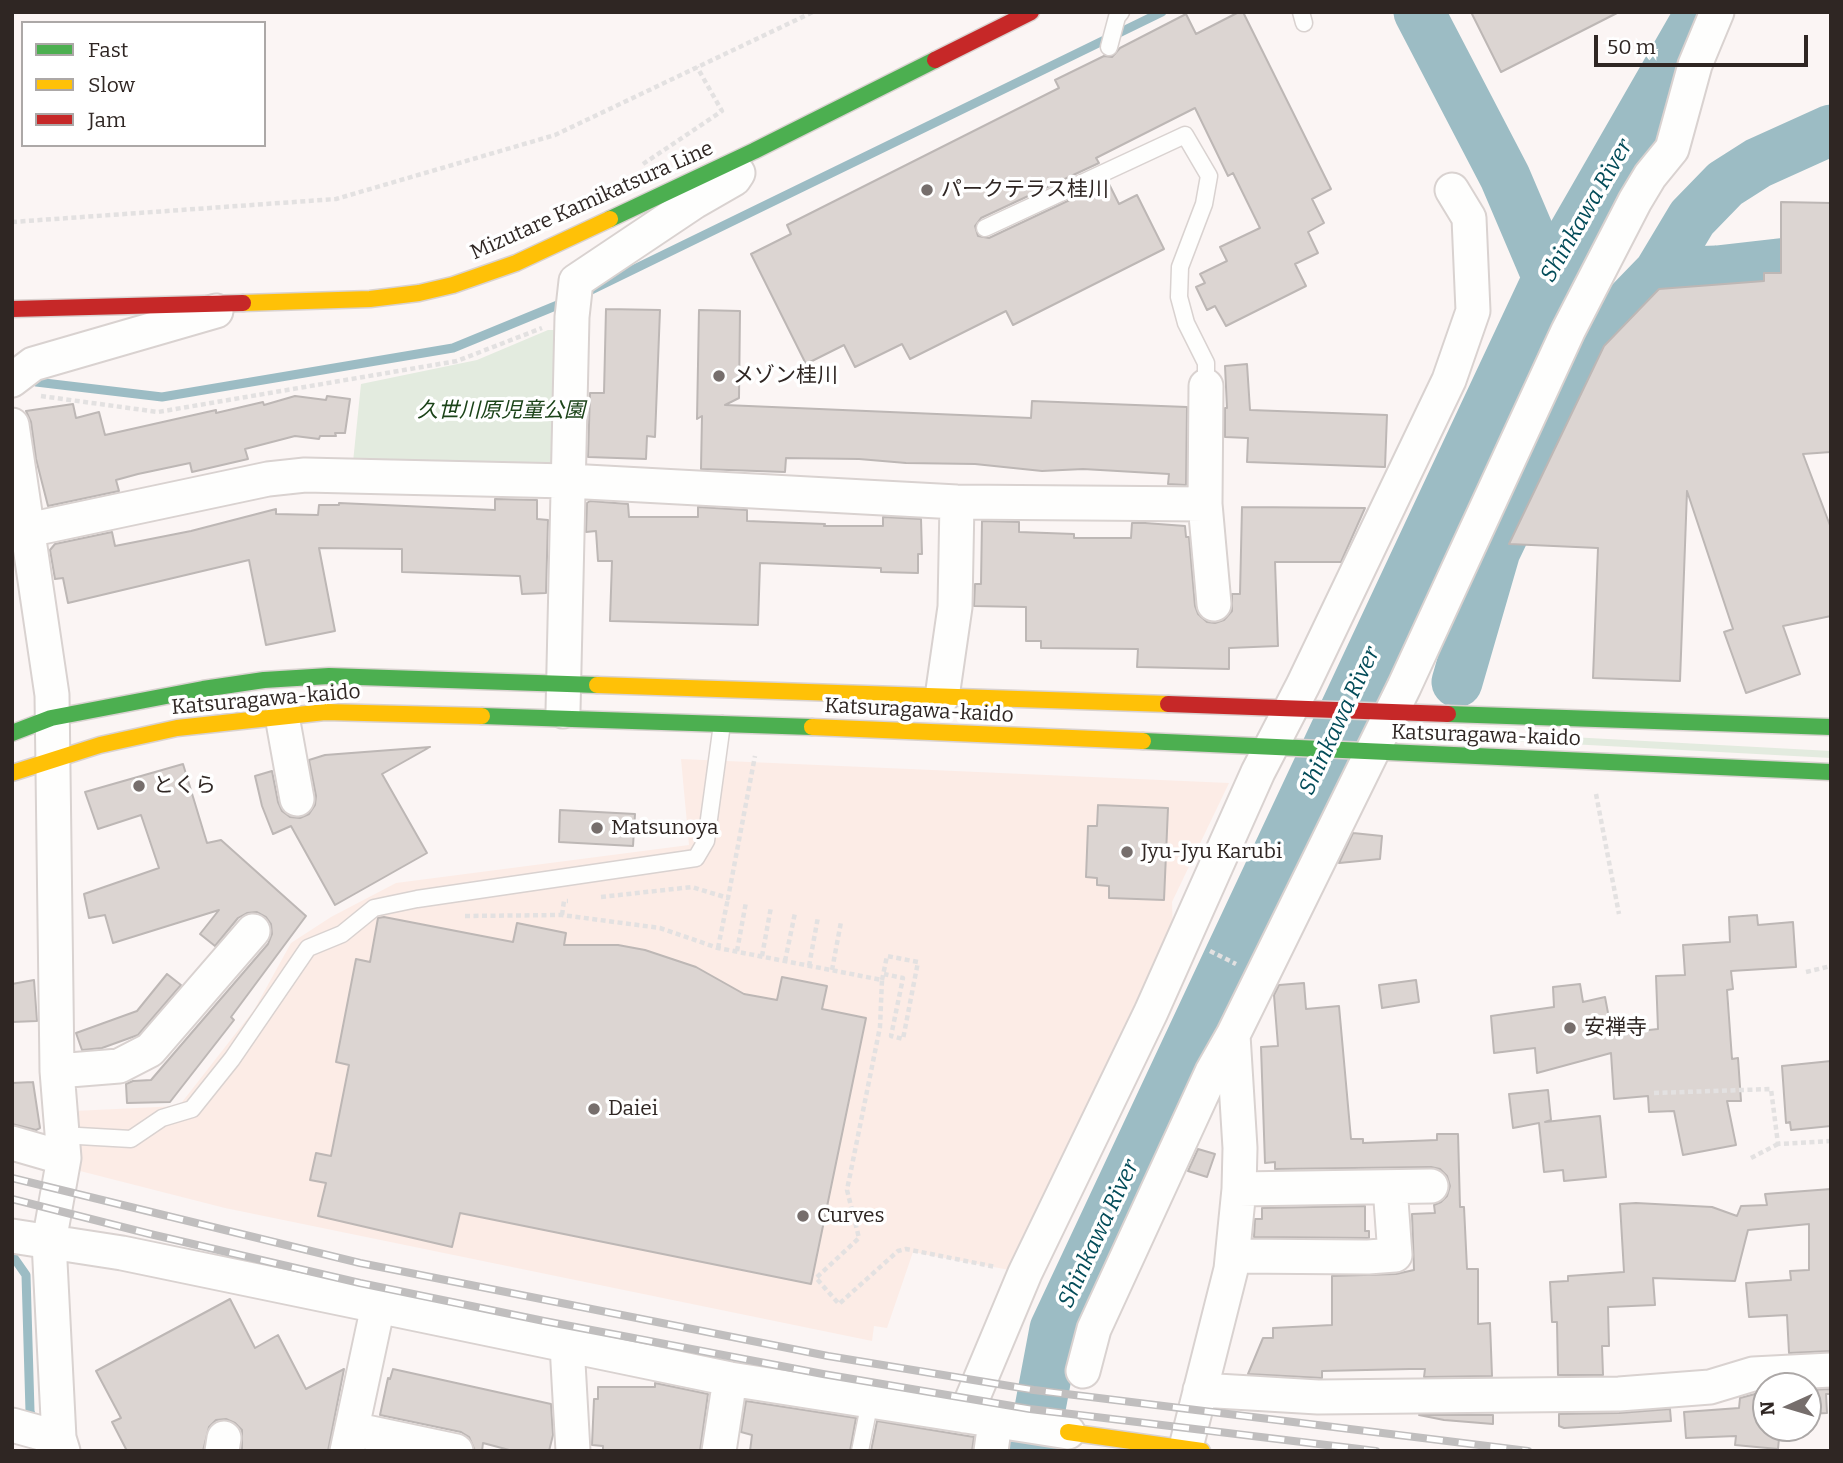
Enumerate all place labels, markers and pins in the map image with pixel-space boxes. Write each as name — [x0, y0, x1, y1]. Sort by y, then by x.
place label: パークテラス桂川 — [941, 177, 1109, 203]
marker: パークテラス桂川 — [919, 182, 935, 198]
place label: メゾン桂川 — [733, 363, 838, 389]
marker: メゾン桂川 — [711, 368, 727, 384]
place label: とくら — [153, 773, 216, 799]
marker: とくら — [131, 778, 147, 794]
place label: Matsunoya — [611, 815, 718, 841]
marker: Matsunoya — [589, 820, 605, 836]
place label: Jyu-Jyu Karubi — [1141, 839, 1282, 865]
marker: Jyu-Jyu Karubi — [1119, 844, 1135, 860]
place label: 安禅寺 — [1584, 1015, 1647, 1041]
marker: 安禅寺 — [1562, 1020, 1578, 1036]
place label: Daiei — [608, 1096, 658, 1122]
marker: Daiei — [586, 1101, 602, 1117]
place label: Curves — [817, 1203, 885, 1229]
marker: Curves — [795, 1208, 811, 1224]

